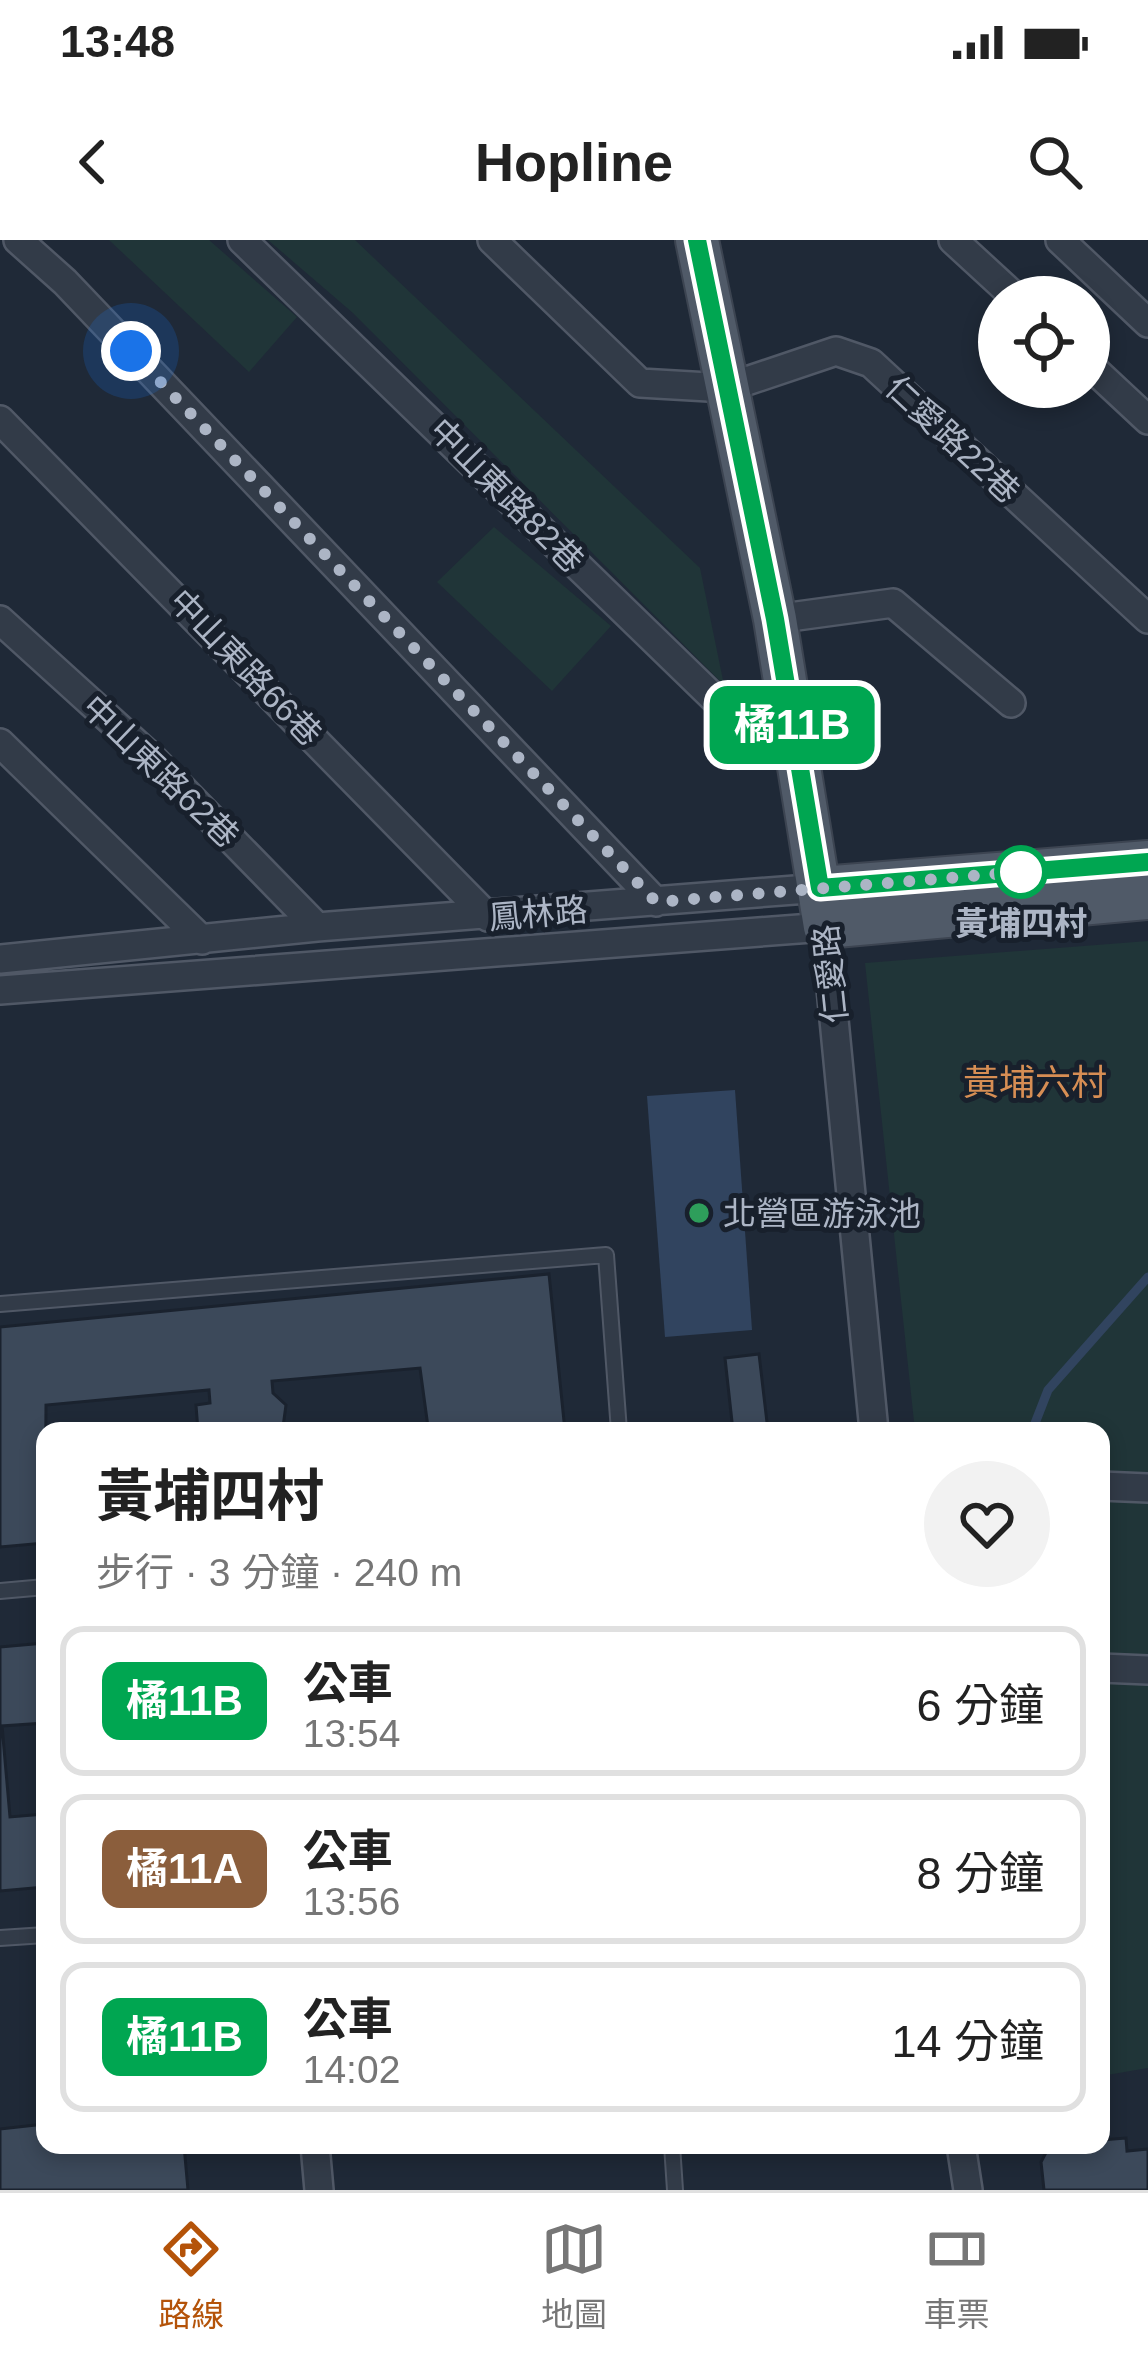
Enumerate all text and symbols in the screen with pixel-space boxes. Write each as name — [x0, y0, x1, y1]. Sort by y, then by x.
text: 13:48 — [60, 16, 175, 67]
icon: back — [60, 129, 126, 195]
icon: search — [1022, 129, 1088, 195]
text: Hopline — [475, 132, 673, 192]
map controls — [978, 276, 1110, 408]
button: locate — [978, 276, 1110, 408]
your location — [101, 321, 161, 381]
street label: 仁愛路22巷 — [878, 368, 1027, 510]
street label: 中山東路82巷 — [422, 411, 591, 580]
street label: 中山東路66巷 — [162, 582, 329, 753]
line badge: 橘11B — [708, 686, 876, 764]
street label: 中山東路62巷 — [75, 688, 246, 855]
text: 橘11B — [734, 701, 850, 748]
marker: 黃埔四村 — [996, 847, 1046, 897]
street label: 鳳林路 — [487, 891, 589, 936]
place label: 黃埔四村 — [955, 905, 1087, 942]
street label: 仁愛路 — [807, 923, 854, 1025]
district label: 黃埔六村 — [963, 1062, 1107, 1103]
place label: 北營區游泳池 — [723, 1195, 921, 1232]
marker: 北營區游泳池 — [686, 1200, 712, 1226]
button: heart — [924, 1461, 1050, 1587]
text: 黃埔四村 — [96, 1464, 324, 1528]
text: 步行 · 3 分鐘 · 240 m — [96, 1551, 462, 1594]
text: 公車 — [303, 1658, 393, 1709]
text: 橘11B — [126, 1677, 243, 1724]
text: 6 分鐘 — [916, 1680, 1044, 1731]
text: 13:54 — [303, 1712, 400, 1755]
text: 公車 — [303, 1826, 393, 1877]
text: 橘11A — [126, 1845, 243, 1892]
text: 8 分鐘 — [916, 1848, 1044, 1899]
text: 13:56 — [303, 1880, 400, 1923]
text: 公車 — [303, 1994, 393, 2045]
text: 橘11B — [126, 2013, 243, 2060]
text: 14 分鐘 — [891, 2016, 1044, 2067]
text: 14:02 — [303, 2048, 400, 2091]
tab: 路線 — [158, 2216, 224, 2336]
tab: 地圖 — [541, 2216, 607, 2336]
tab: 車票 — [924, 2216, 990, 2336]

